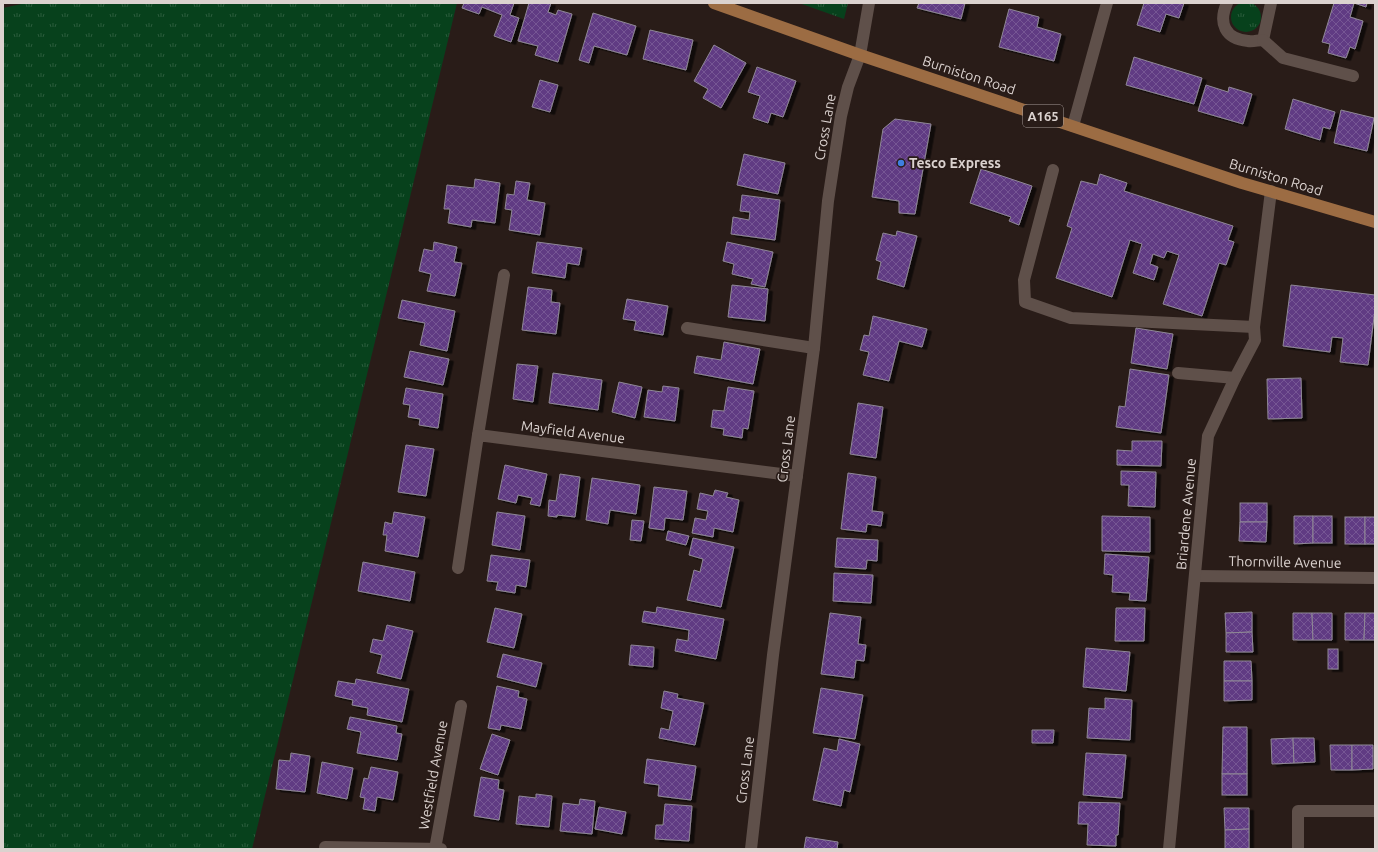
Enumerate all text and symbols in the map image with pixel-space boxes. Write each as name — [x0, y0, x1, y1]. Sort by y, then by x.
street label: Burniston Road — [920, 52, 1018, 98]
street label: Cross Lane — [811, 92, 839, 162]
road number: A165 — [1023, 105, 1063, 127]
place label: Tesco Express — [909, 155, 1001, 171]
street label: Burniston Road — [1227, 155, 1325, 199]
marker: Tesco Express — [896, 158, 906, 168]
street label: Cross Lane — [774, 415, 798, 483]
street label: Mayfield Avenue — [520, 418, 626, 446]
street label: Briardene Avenue — [1173, 457, 1199, 571]
street label: Thornville Avenue — [1228, 553, 1342, 571]
street label: Westfield Avenue — [416, 719, 450, 831]
street label: Cross Lane — [733, 736, 757, 804]

